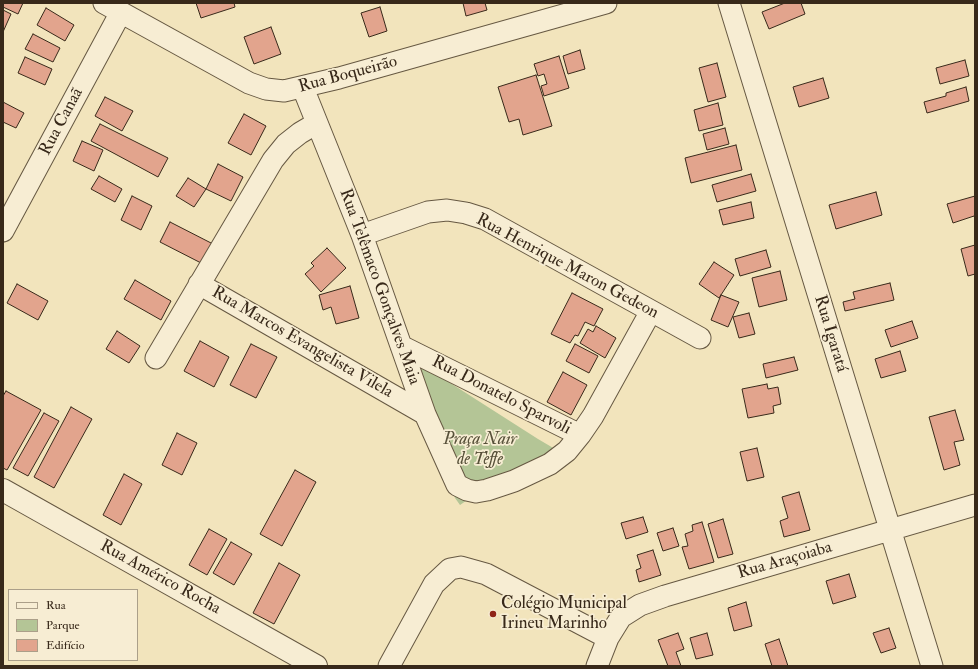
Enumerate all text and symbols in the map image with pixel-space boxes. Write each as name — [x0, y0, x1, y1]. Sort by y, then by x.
street label: Rua Boqueirão — [296, 52, 400, 98]
street label: Rua Canaã — [36, 85, 88, 159]
street label: Rua Telêmaco Gonçalves Maia — [334, 186, 424, 388]
street label: Rua Henrique Maron Gedeon — [472, 210, 662, 324]
street label: Rua Marcos Evangelista Vilela — [208, 283, 396, 403]
street label: Rua Igaratá — [809, 293, 851, 375]
street label: Rua Donatelo Sparvoli — [428, 352, 574, 440]
park label: Praça Nair de Teffe — [443, 430, 517, 470]
street label: Rua Américo Rocha — [96, 536, 224, 620]
street label: Rua Araçoiaba — [735, 538, 835, 584]
legend — [8, 589, 138, 661]
place label: Colégio Municipal Irineu Marinho — [501, 594, 627, 634]
text: Rua — [46, 598, 66, 613]
marker: Colégio Municipal Irineu Marinho — [488, 609, 498, 619]
text: Parque — [46, 618, 80, 633]
text: Edifício — [46, 638, 85, 653]

